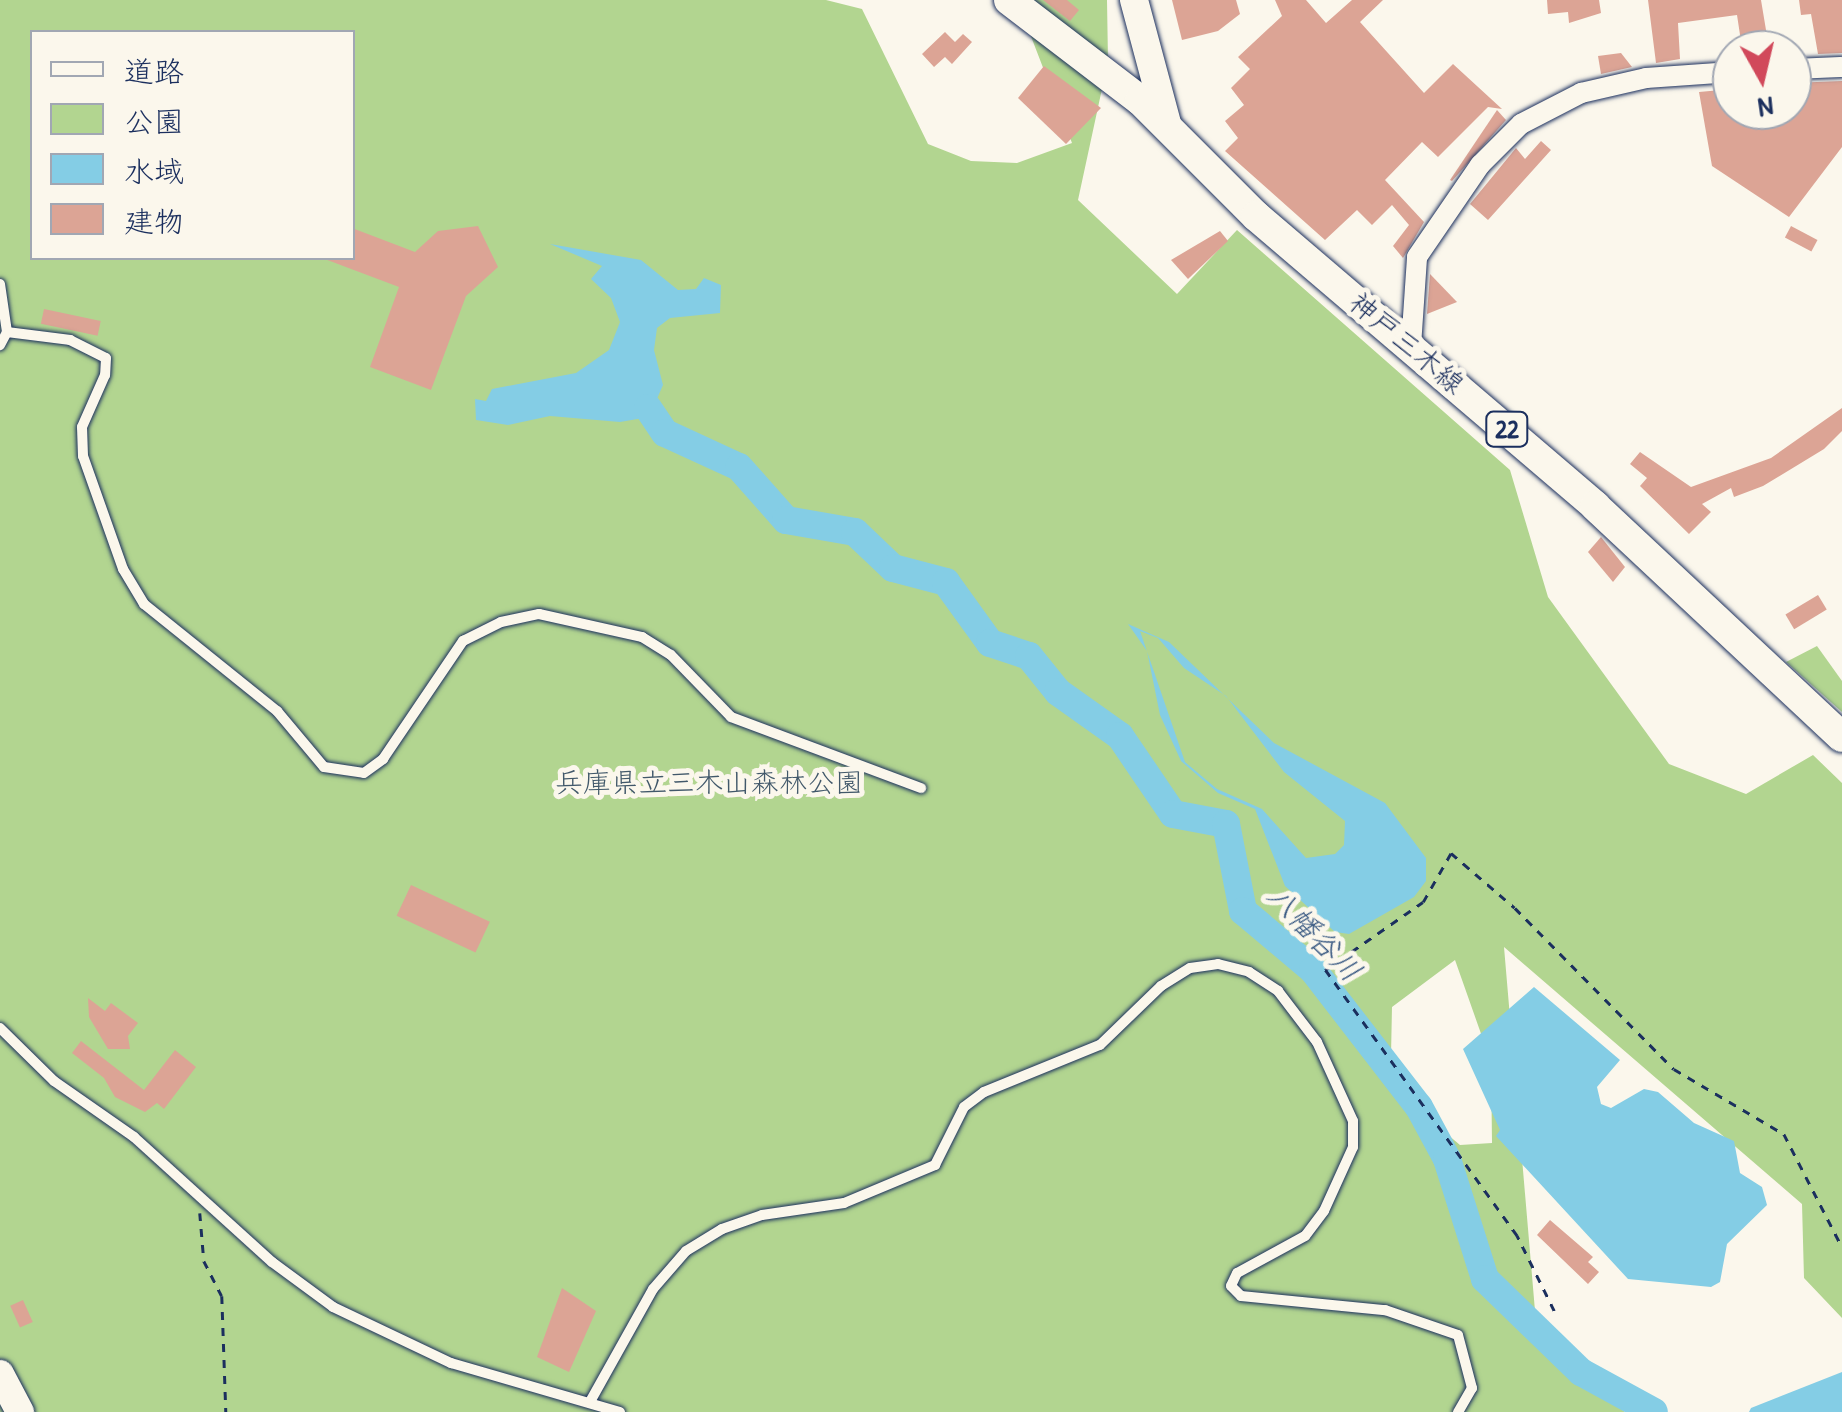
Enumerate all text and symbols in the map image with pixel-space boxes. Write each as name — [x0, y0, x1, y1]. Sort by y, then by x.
legend — [30, 30, 355, 260]
north arrow — [1712, 30, 1812, 130]
text: 道路 — [124, 51, 184, 91]
text: N — [1756, 88, 1776, 128]
text: 公園 — [124, 101, 184, 141]
text: 水域 — [124, 151, 184, 191]
text: 建物 — [124, 201, 184, 241]
street label: 神戸三木線 — [1343, 285, 1471, 401]
road number: 22 — [1484, 409, 1530, 449]
park label: 兵庫県立三木山森林公園 — [555, 765, 863, 799]
water label: 八幡谷川 — [1260, 877, 1370, 989]

